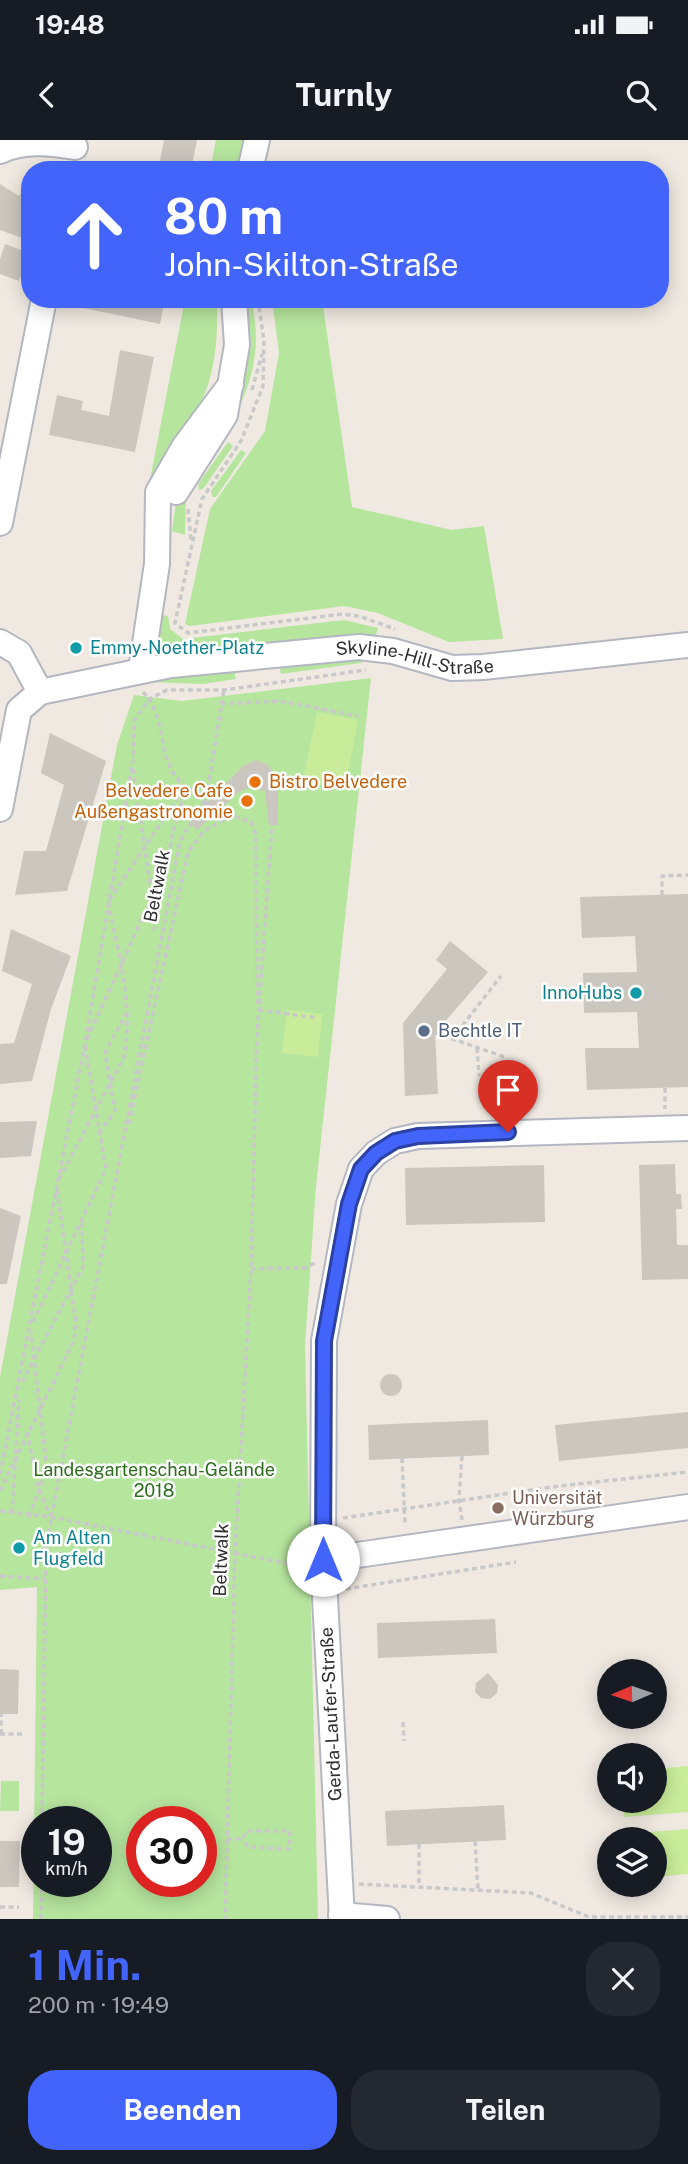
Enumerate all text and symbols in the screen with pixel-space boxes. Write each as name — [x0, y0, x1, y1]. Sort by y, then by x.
text: 19:48 — [35, 9, 105, 40]
icon: back — [28, 76, 66, 114]
text: Turnly — [296, 76, 392, 113]
icon: search — [622, 76, 660, 114]
text: 80 m — [164, 187, 283, 245]
icon: ahead — [49, 189, 140, 280]
text: John-Skilton-Straße — [164, 246, 459, 283]
street label: Skyline-Hill-Straße — [335, 636, 495, 678]
place label: Emmy-Noether-Platz — [90, 637, 264, 658]
marker: Emmy-Noether-Platz — [68, 640, 84, 656]
place label: Bistro Belvedere — [269, 771, 407, 792]
marker: Bistro Belvedere — [247, 774, 263, 790]
place label: Belvedere Cafe Außengastronomie — [74, 780, 233, 822]
marker: Belvedere Cafe Außengastronomie — [239, 793, 255, 809]
street label: Beltwalk — [139, 848, 174, 924]
place label: InnoHubs — [542, 982, 622, 1003]
marker: InnoHubs — [628, 985, 644, 1001]
place label: Bechtle IT — [438, 1020, 523, 1041]
marker: Bechtle IT — [416, 1023, 432, 1039]
pin — [478, 1060, 538, 1132]
icon: arrive — [489, 1071, 527, 1109]
park label: Landesgartenschau-Gelände 2018 — [33, 1459, 275, 1501]
place label: Universität Würzburg — [512, 1487, 603, 1529]
marker: Universität Würzburg — [490, 1500, 506, 1516]
street label: Beltwalk — [209, 1523, 232, 1597]
position arrow — [286, 1523, 360, 1597]
place label: Am Alten Flugfeld — [33, 1527, 111, 1569]
marker: Am Alten Flugfeld — [11, 1540, 27, 1556]
street label: Gerda-Laufer-Straße — [315, 1626, 346, 1802]
north arrow — [597, 1659, 667, 1729]
map controls — [597, 1659, 667, 1897]
button: sound — [597, 1743, 667, 1813]
speed limit sign: 30 — [126, 1806, 217, 1897]
text: 19 — [47, 1822, 86, 1863]
button: layers — [597, 1827, 667, 1897]
text: km/h — [45, 1858, 88, 1879]
text: 1 Min. — [28, 1940, 142, 1989]
button: close — [586, 1942, 660, 2016]
text: 200 m · 19:49 — [28, 1991, 169, 2018]
button: Beenden — [28, 2070, 337, 2150]
button: Teilen — [351, 2070, 660, 2150]

